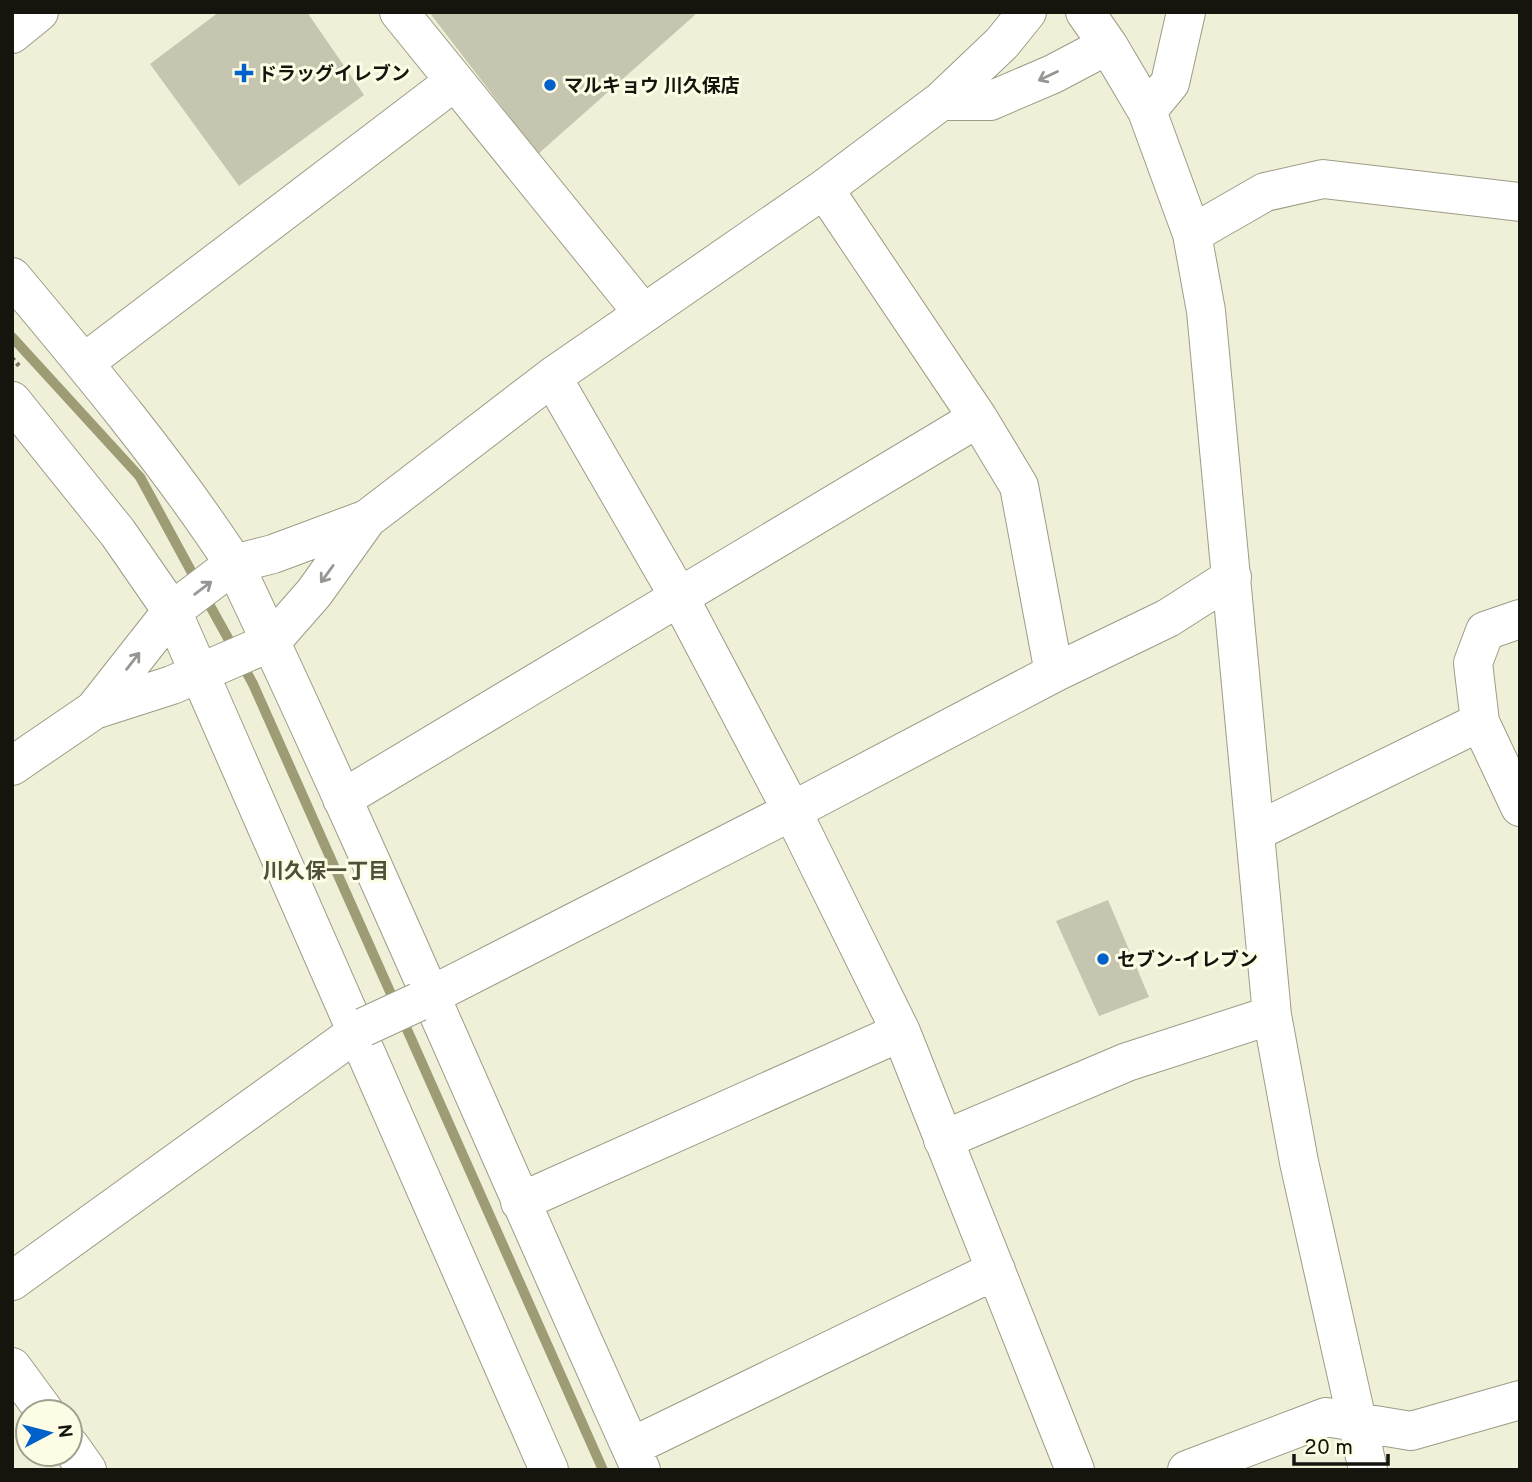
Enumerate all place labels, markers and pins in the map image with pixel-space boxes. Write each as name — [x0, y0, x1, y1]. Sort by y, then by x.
place label: ドラッグイレブン — [258, 63, 410, 87]
marker: ドラッグイレブン — [236, 65, 252, 81]
place label: マルキョウ 川久保店 — [564, 75, 740, 99]
marker: マルキョウ 川久保店 — [542, 77, 558, 93]
place label: セブン-イレブン — [1117, 949, 1258, 973]
marker: セブン-イレブン — [1095, 951, 1111, 967]

